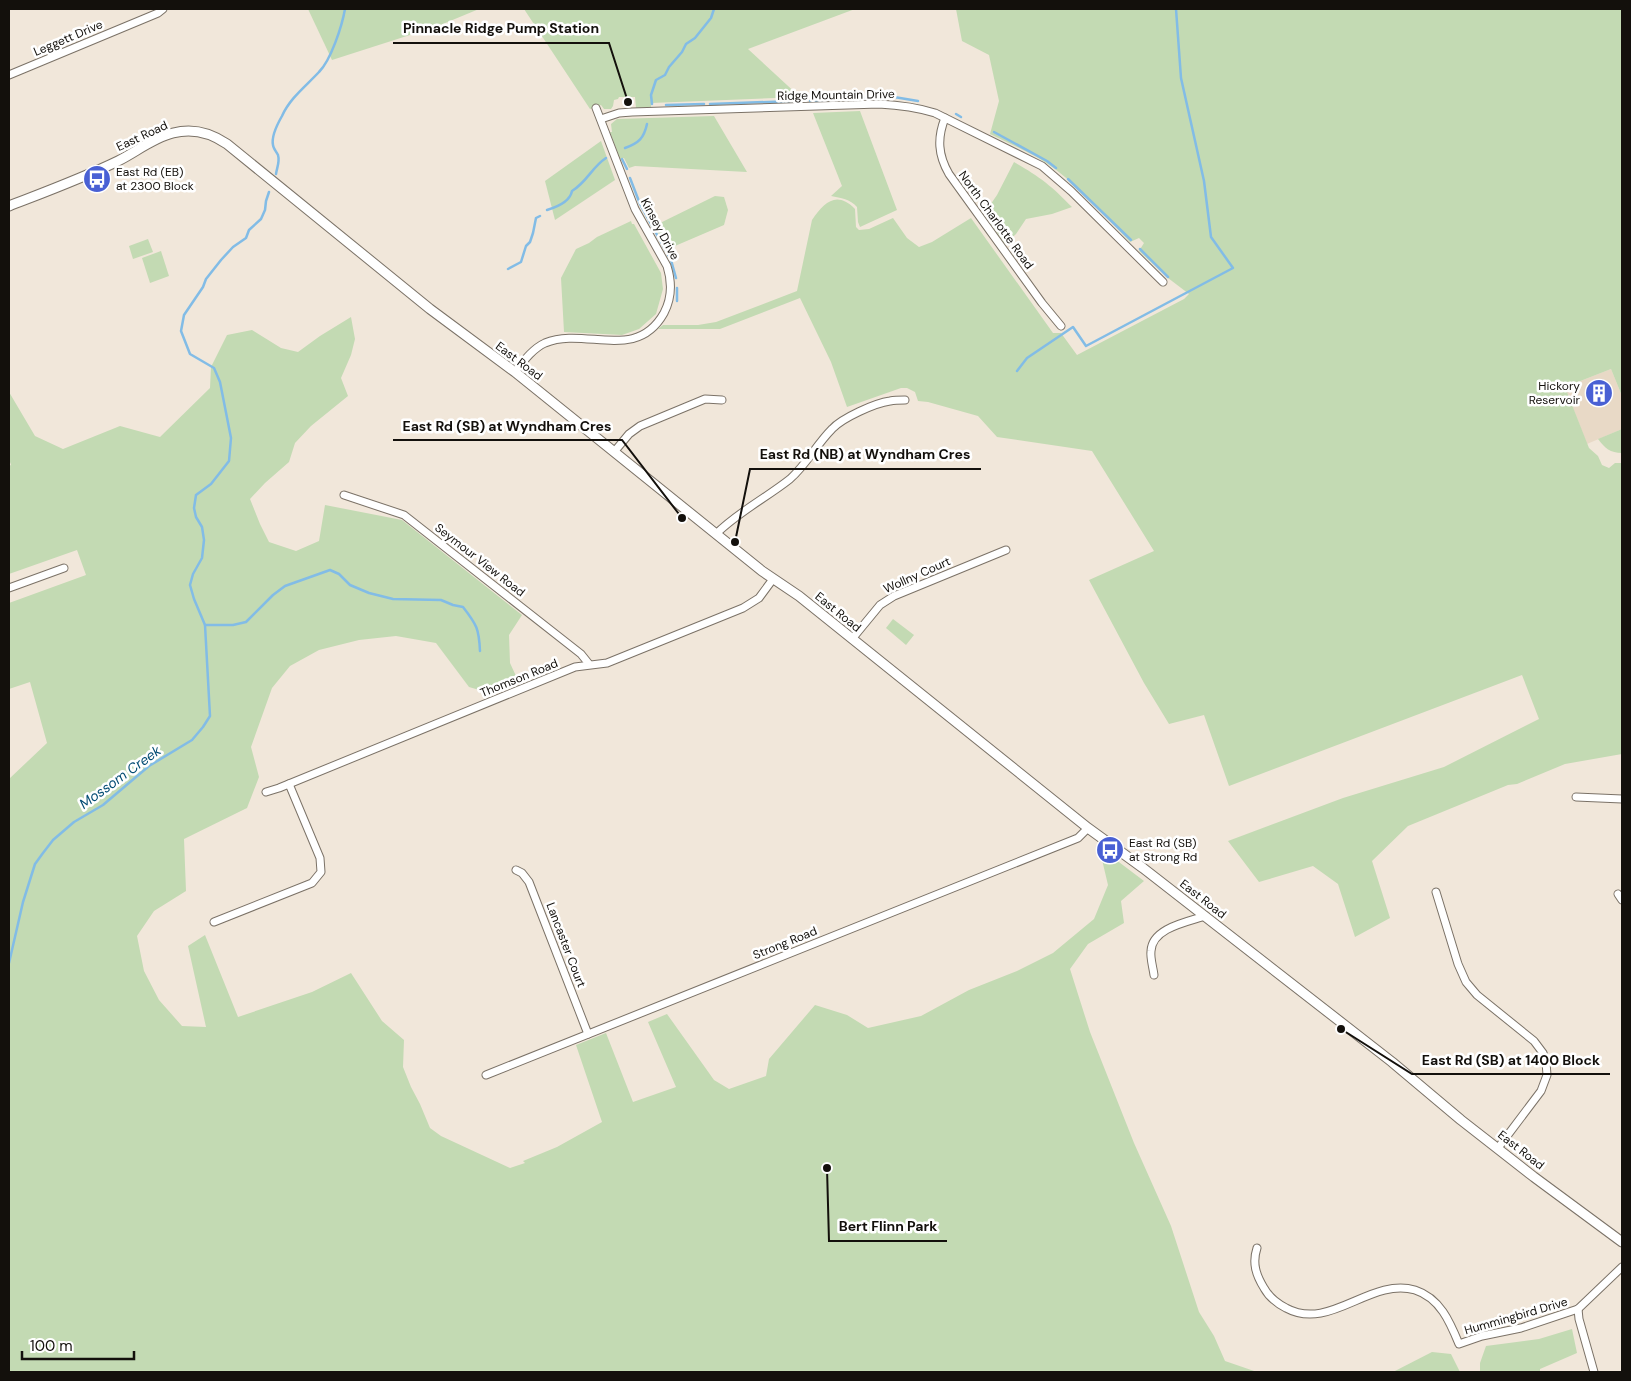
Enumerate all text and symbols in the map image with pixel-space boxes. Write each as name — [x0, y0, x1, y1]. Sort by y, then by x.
callout: Pinnacle Ridge Pump Station — [393, 14, 609, 43]
street label: Leggett Drive — [31, 16, 105, 60]
text: Pinnacle Ridge Pump Station — [403, 19, 599, 37]
street label: Ridge Mountain Drive — [777, 86, 895, 104]
street label: East Road — [114, 117, 170, 155]
bus stop icon: East Rd (EB) at 2300 Block — [82, 164, 112, 194]
place label: East Rd (EB) at 2300 Block — [116, 164, 194, 194]
street label: North Charlotte Road — [955, 168, 1037, 272]
street label: Kinsey Drive — [637, 195, 683, 263]
street label: East Road — [492, 338, 546, 384]
place label: Hickory Reservoir — [1529, 378, 1581, 408]
building icon: Hickory Reservoir — [1584, 378, 1614, 408]
callout: East Rd (SB) at Wyndham Cres — [393, 411, 622, 440]
text: East Rd (SB) at Wyndham Cres — [403, 417, 611, 435]
callout: East Rd (NB) at Wyndham Cres — [750, 440, 981, 469]
text: East Rd (NB) at Wyndham Cres — [760, 445, 970, 463]
street label: Seymour View Road — [432, 520, 528, 600]
street label: Wollny Court — [881, 553, 953, 597]
street label: East Road — [812, 589, 864, 635]
street label: Thomson Road — [478, 655, 560, 701]
water label: Mossom Creek — [76, 741, 165, 813]
bus stop icon: East Rd (SB) at Strong Rd — [1095, 835, 1125, 865]
place label: East Rd (SB) at Strong Rd — [1129, 835, 1197, 865]
street label: East Road — [1176, 876, 1230, 922]
street label: Lancaster Court — [542, 900, 590, 990]
street label: Strong Road — [751, 923, 819, 963]
callout: East Rd (SB) at 1400 Block — [1412, 1045, 1610, 1074]
text: East Rd (SB) at 1400 Block — [1422, 1051, 1600, 1069]
street label: East Road — [1494, 1127, 1548, 1173]
callout: Bert Flinn Park — [829, 1212, 947, 1241]
text: Bert Flinn Park — [839, 1217, 937, 1235]
street label: Hummingbird Drive — [1463, 1294, 1570, 1338]
scale bar — [22, 1328, 135, 1360]
text: 100 m — [30, 1336, 73, 1356]

